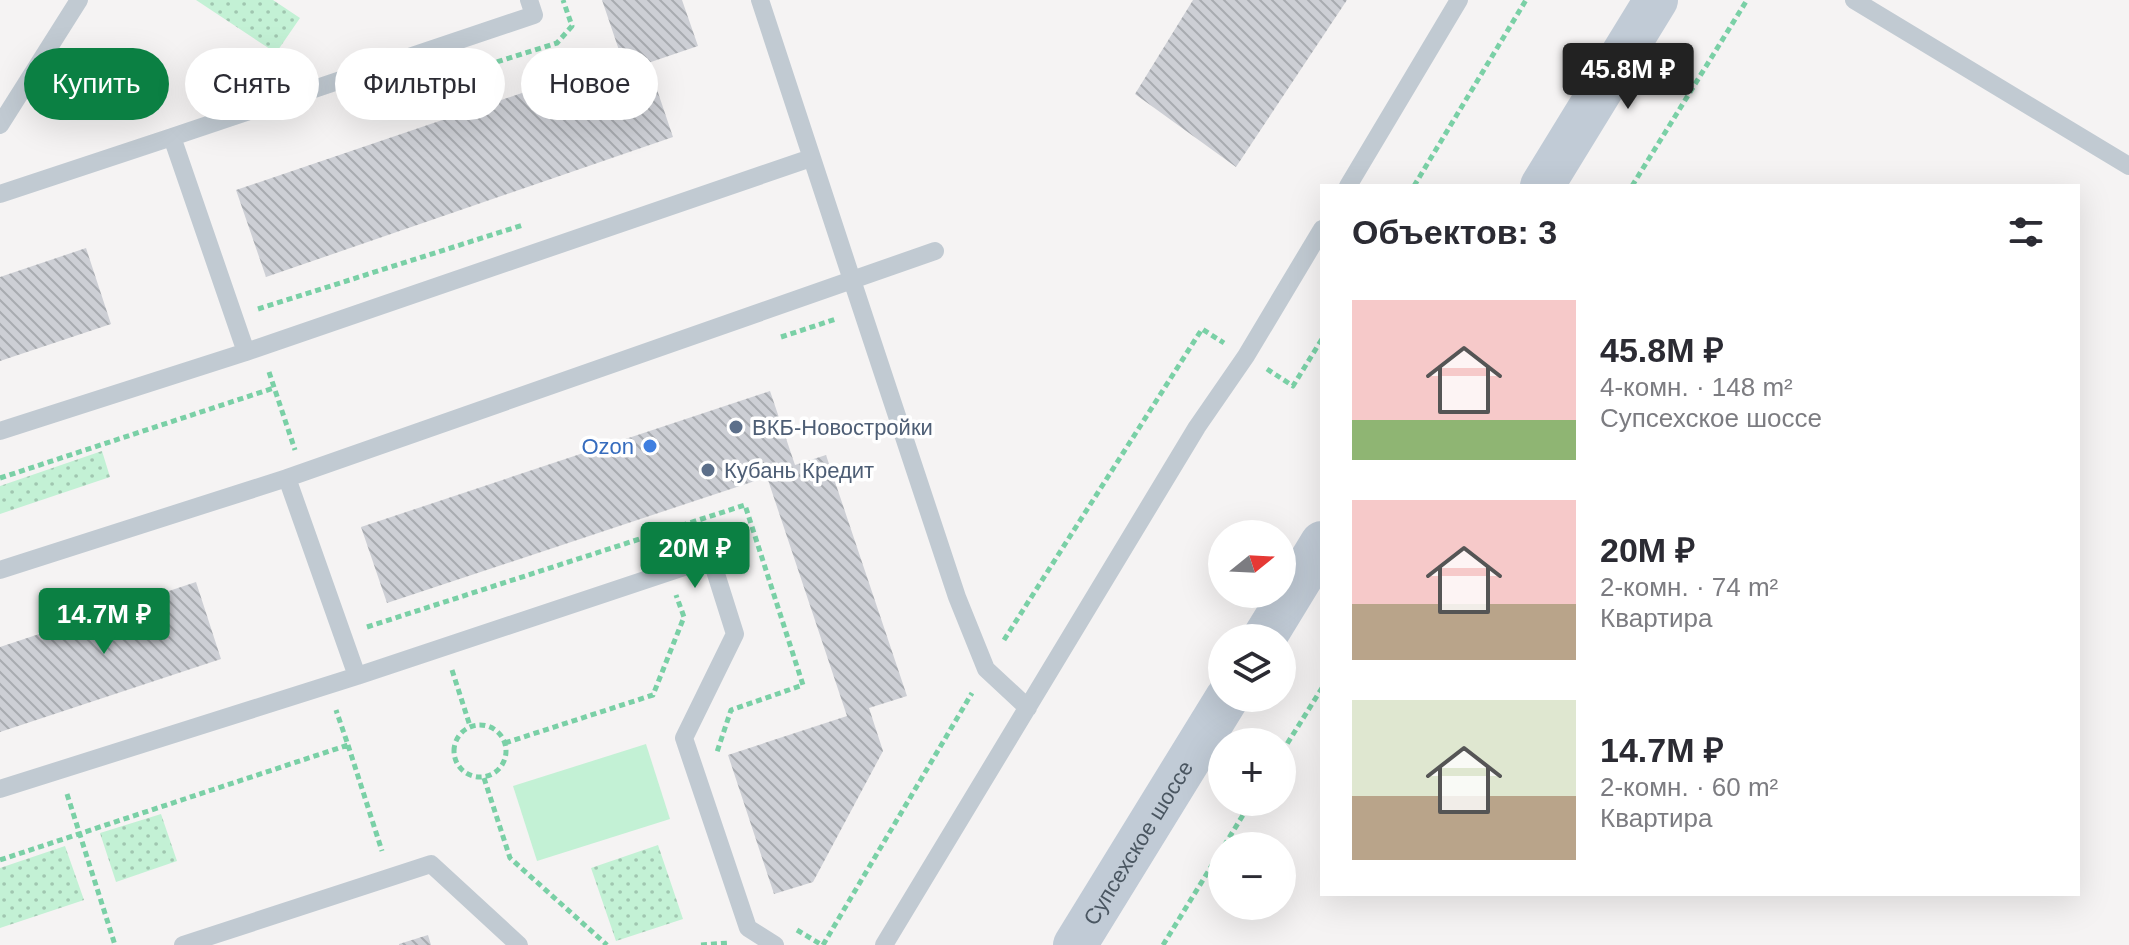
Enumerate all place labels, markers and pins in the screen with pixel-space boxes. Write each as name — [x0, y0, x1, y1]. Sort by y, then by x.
pin: 45.8M ₽ — [1554, 43, 1702, 111]
place label: ВКБ-Новостройки — [752, 415, 933, 440]
marker: ВКБ-Новостройки — [727, 418, 745, 436]
place label: Ozon — [581, 434, 634, 459]
marker: Ozon — [641, 437, 659, 455]
place label: Кубань Кредит — [724, 458, 874, 483]
marker: Кубань Кредит — [699, 461, 717, 479]
pin: 20M ₽ — [639, 522, 751, 590]
pin: 14.7M ₽ — [30, 588, 178, 656]

